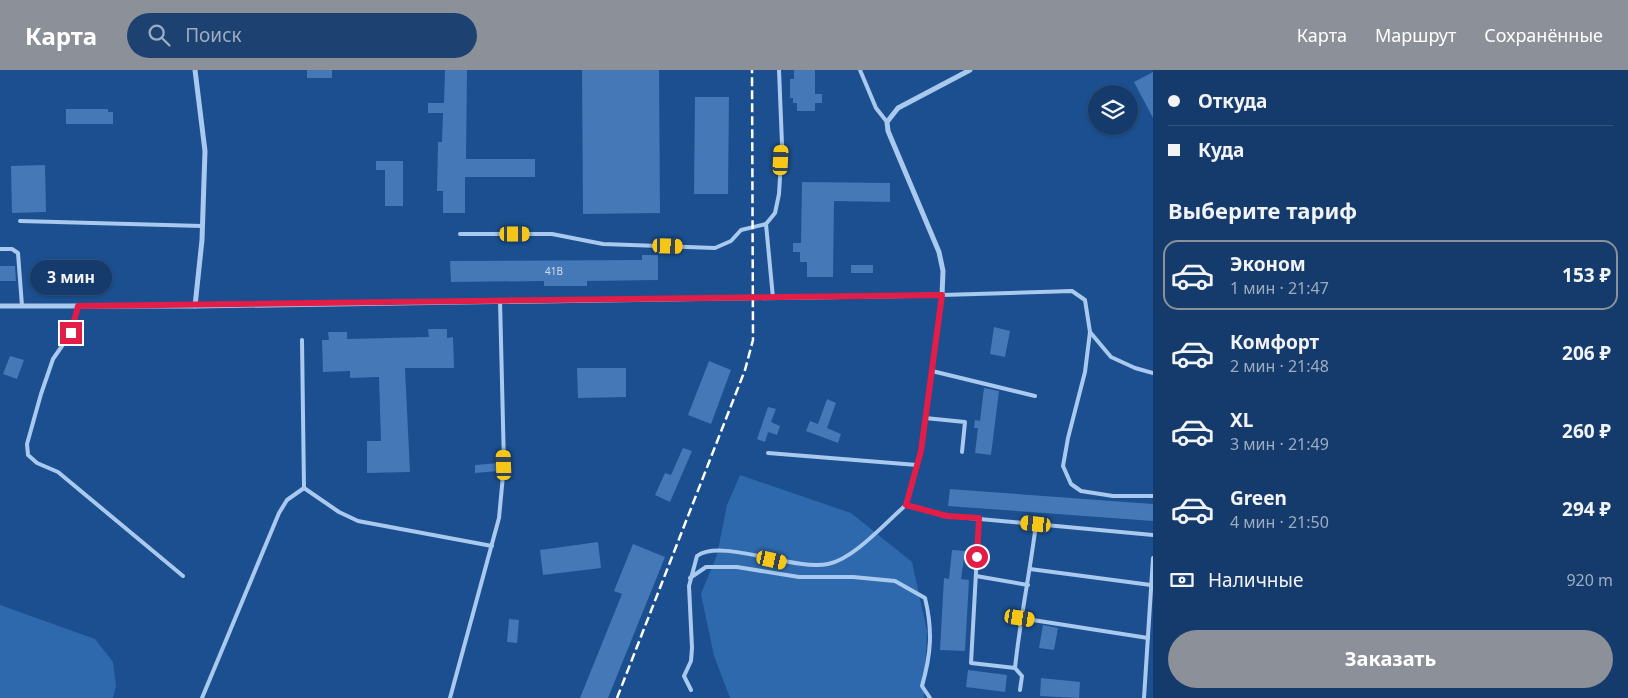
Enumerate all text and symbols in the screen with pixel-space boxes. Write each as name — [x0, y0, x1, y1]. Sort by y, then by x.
search box — [127, 13, 477, 58]
text: Карта — [25, 19, 97, 52]
icon: search — [145, 21, 173, 49]
text: Поиск — [185, 22, 242, 48]
text: Карта — [1297, 23, 1347, 47]
text: Маршрут — [1375, 23, 1456, 47]
text: Сохранённые — [1484, 23, 1603, 47]
map controls — [1088, 85, 1138, 135]
button: layers — [1088, 85, 1138, 135]
text: Откуда — [1198, 88, 1267, 114]
text: Куда — [1198, 137, 1244, 163]
car — [772, 145, 789, 175]
text: Выберите тариф — [1168, 195, 1357, 225]
car — [500, 227, 530, 242]
car — [652, 238, 683, 254]
text: Эконом — [1230, 251, 1306, 277]
icon: car — [1170, 253, 1215, 298]
callout: 3 мин — [30, 260, 112, 296]
text: 153 ₽ — [1562, 262, 1611, 288]
house number: 41В — [545, 264, 563, 278]
text: 3 мин — [47, 266, 95, 288]
text: 1 мин · 21:47 — [1230, 277, 1329, 299]
route end — [60, 322, 82, 344]
text: Комфорт — [1230, 329, 1319, 355]
icon: car — [1170, 331, 1215, 376]
text: 206 ₽ — [1562, 340, 1611, 366]
text: 2 мин · 21:48 — [1230, 355, 1329, 377]
text: XL — [1230, 407, 1253, 433]
icon: car — [1170, 409, 1215, 454]
text: 260 ₽ — [1562, 418, 1611, 444]
text: 3 мин · 21:49 — [1230, 433, 1329, 455]
car — [495, 450, 512, 480]
text: Green — [1230, 485, 1287, 511]
icon: car — [1170, 487, 1215, 532]
text: 294 ₽ — [1562, 496, 1611, 522]
text: 4 мин · 21:50 — [1230, 511, 1329, 533]
car — [1020, 515, 1051, 533]
route start — [966, 546, 988, 568]
car — [755, 549, 788, 571]
icon: cash — [1168, 566, 1196, 594]
text: Наличные — [1208, 567, 1303, 593]
text: 920 m — [1566, 569, 1613, 591]
car — [1004, 608, 1035, 628]
button: Заказать — [1168, 630, 1613, 688]

